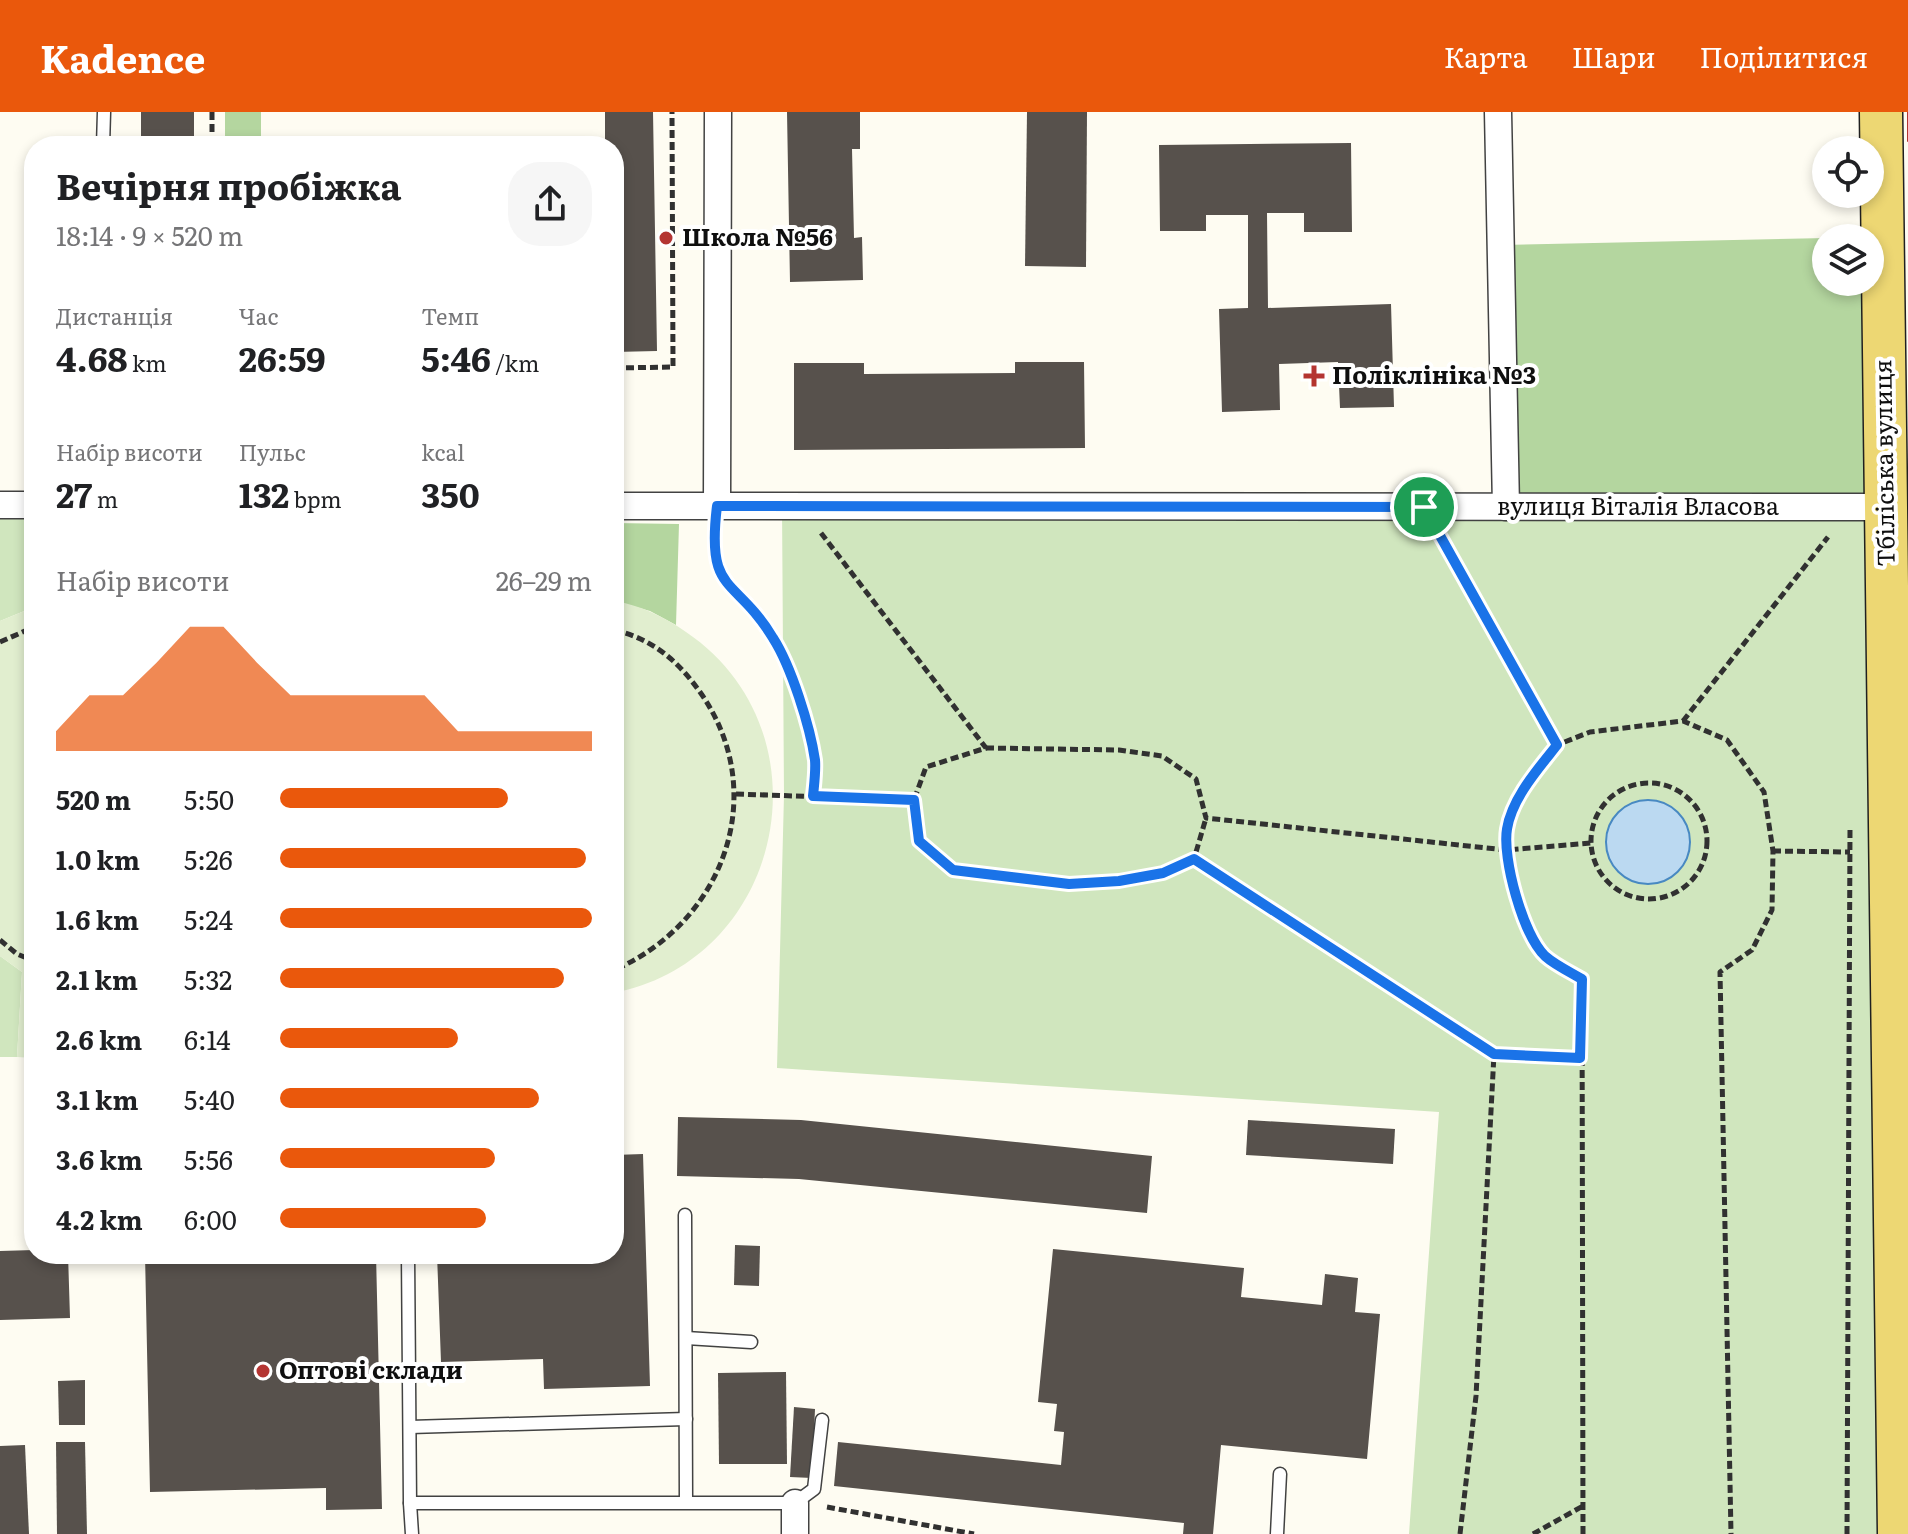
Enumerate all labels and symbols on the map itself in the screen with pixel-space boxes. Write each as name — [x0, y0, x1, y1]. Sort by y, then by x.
place label: Школа №56 — [682, 218, 833, 253]
marker: Школа №56 — [657, 229, 675, 247]
place label: Поліклініка №3 — [1332, 356, 1536, 391]
street label: Тбіліська вулиця — [1863, 359, 1902, 567]
marker: Поліклініка №3 — [1303, 365, 1325, 387]
pin — [1390, 473, 1458, 541]
street label: вулиця Віталія Власова — [1497, 487, 1779, 522]
place label: Оптові склади — [279, 1351, 463, 1386]
marker: Оптові склади — [254, 1362, 272, 1380]

